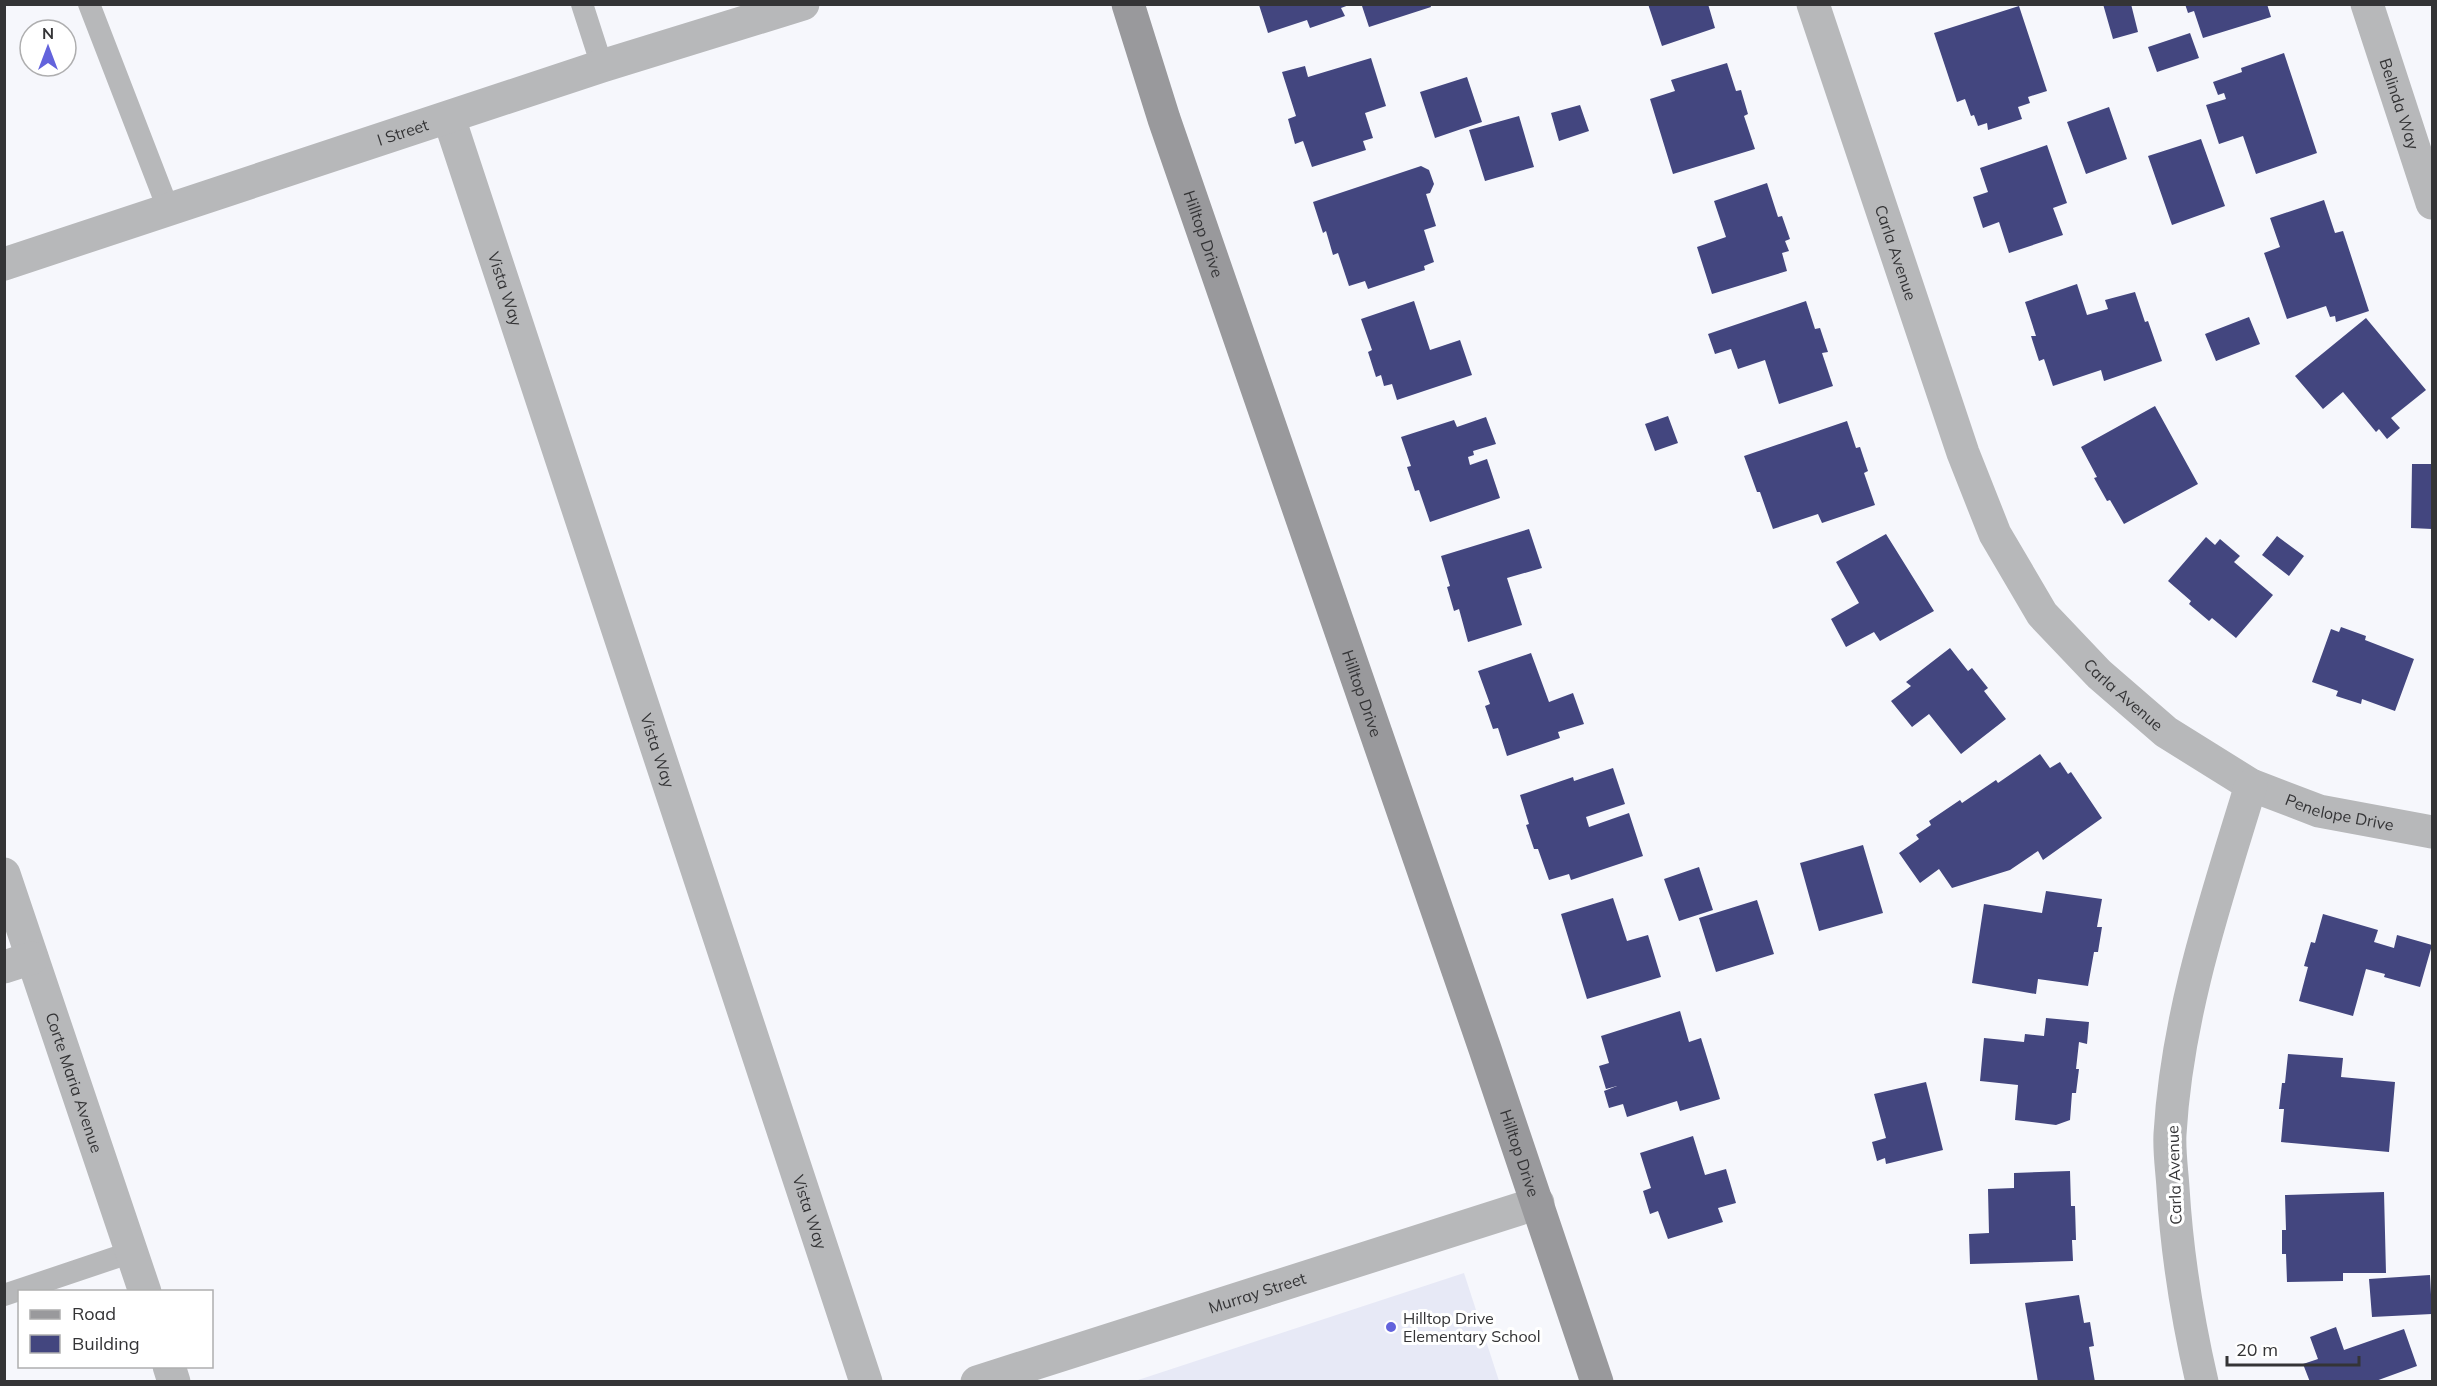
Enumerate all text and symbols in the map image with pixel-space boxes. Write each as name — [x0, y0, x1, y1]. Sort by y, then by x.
north arrow — [18, 18, 78, 78]
text: N — [42, 23, 54, 43]
street label: Belinda Way — [2375, 56, 2424, 153]
street label: I Street — [375, 114, 431, 150]
street label: Hilltop Drive — [1179, 188, 1228, 280]
street label: Carla Avenue — [1871, 202, 1921, 303]
street label: Vista Way — [484, 249, 527, 329]
street label: Hilltop Drive — [1338, 647, 1386, 739]
street label: Carla Avenue — [2080, 654, 2167, 735]
street label: Vista Way — [636, 711, 679, 791]
street label: Penelope Drive — [2283, 789, 2395, 835]
street label: Corte Maria Avenue — [41, 1010, 107, 1155]
street label: Hilltop Drive — [1496, 1107, 1544, 1199]
street label: Carla Avenue — [2162, 1125, 2186, 1225]
street label: Vista Way — [788, 1172, 832, 1252]
street label: Murray Street — [1206, 1268, 1309, 1318]
legend — [18, 1290, 213, 1368]
text: Road — [72, 1302, 116, 1325]
place label: Hilltop Drive Elementary School — [1403, 1308, 1541, 1346]
marker: Hilltop Drive Elementary School — [1384, 1320, 1398, 1334]
scale bar — [2227, 1329, 2359, 1367]
text: Building — [72, 1332, 140, 1355]
text: 20 m — [2236, 1338, 2278, 1361]

